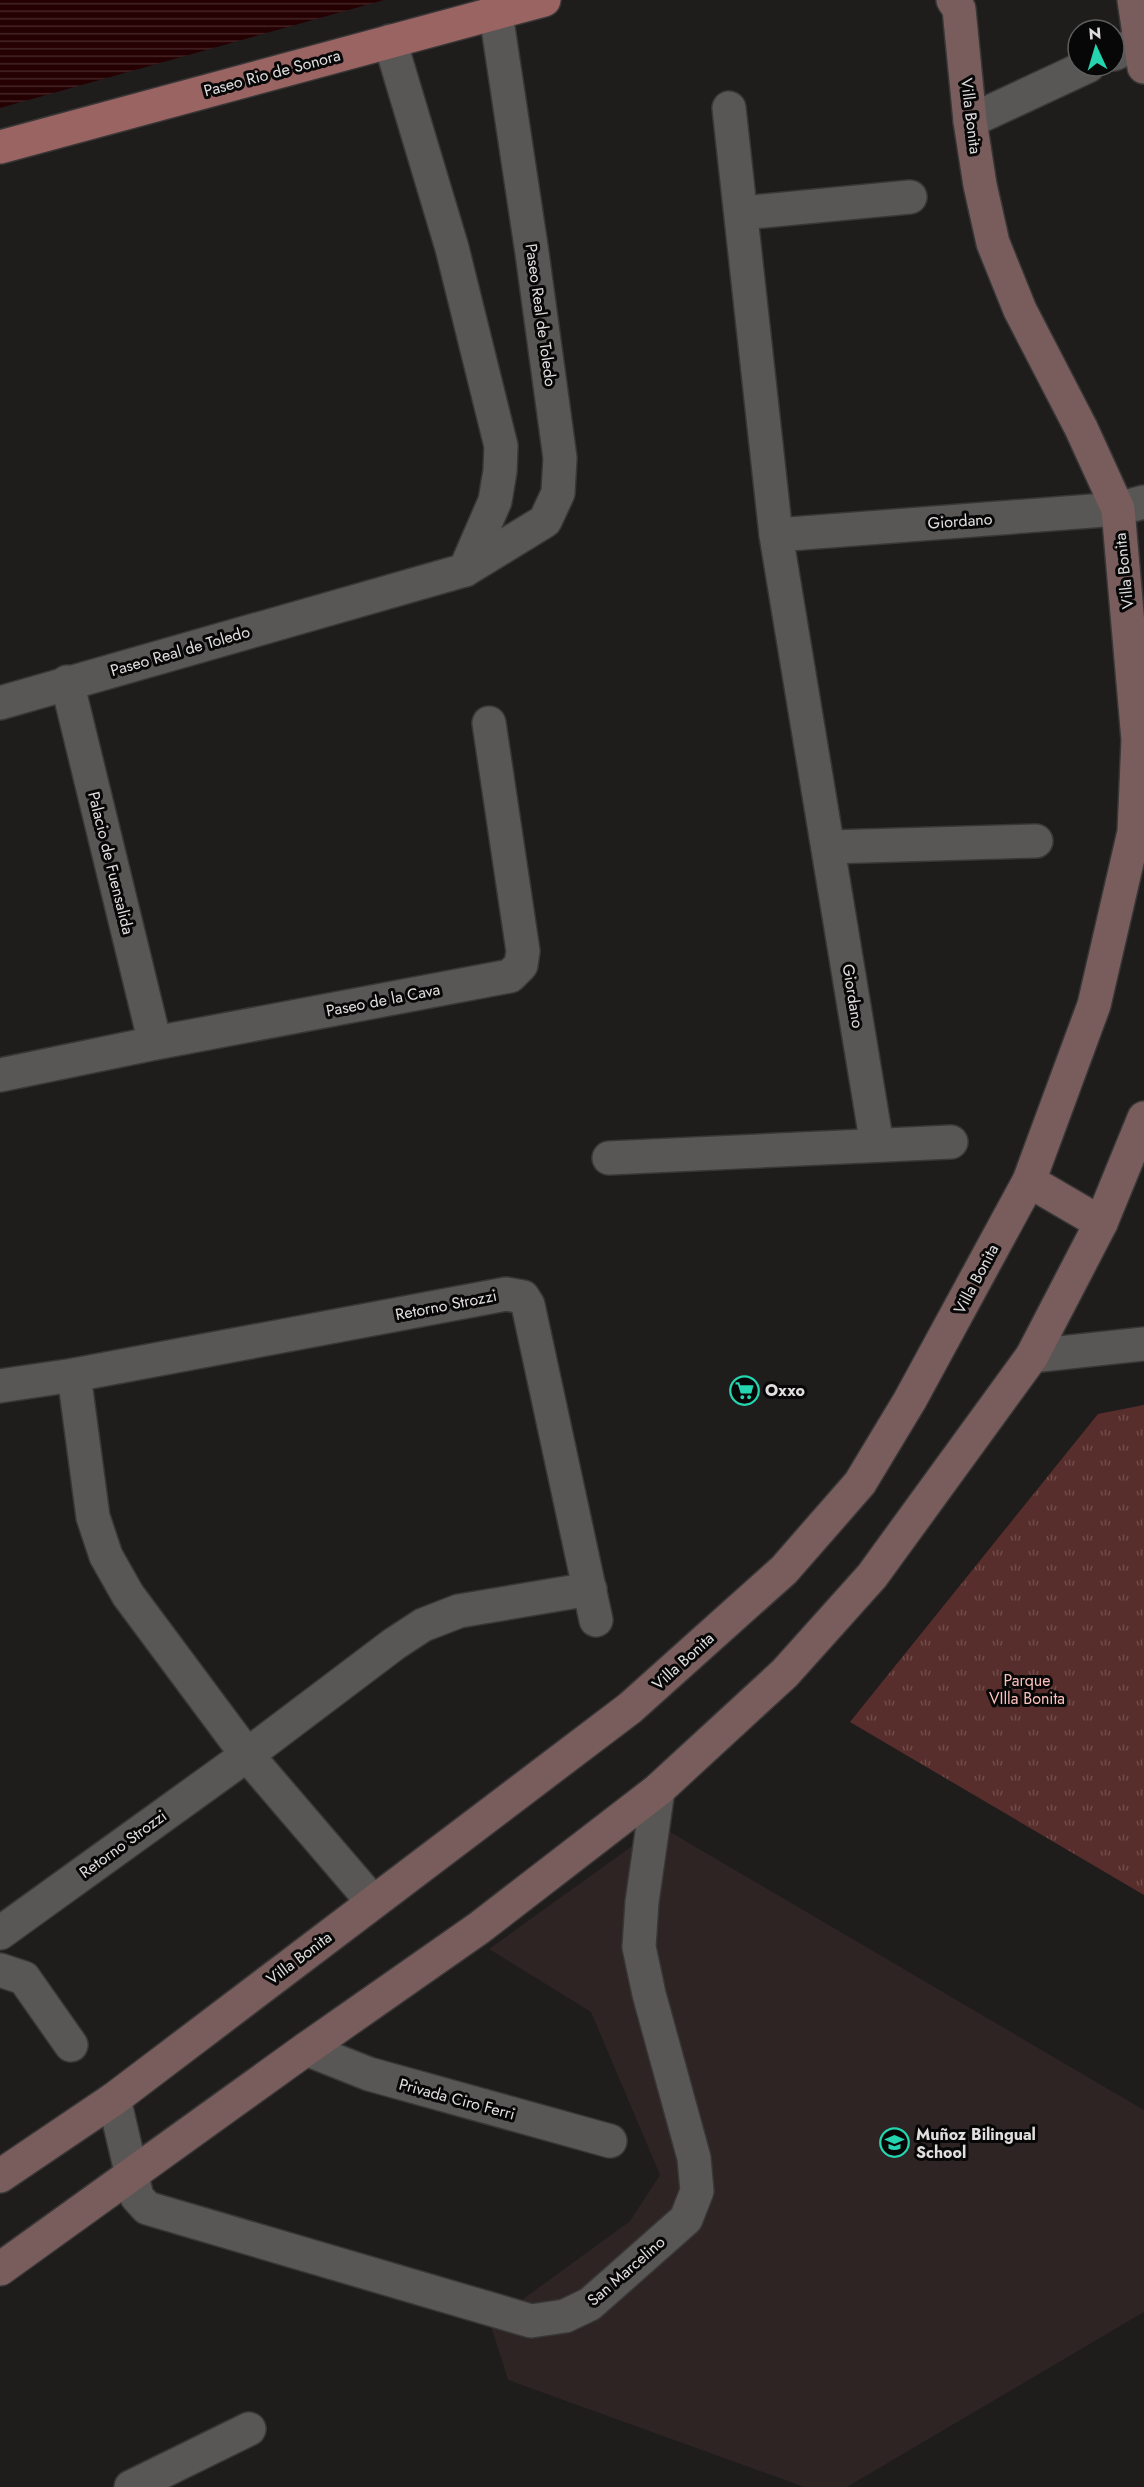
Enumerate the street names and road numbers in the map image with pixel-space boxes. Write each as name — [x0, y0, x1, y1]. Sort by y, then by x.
street label: Paseo Rio de Sonora — [201, 44, 343, 102]
street label: Villa Bonita — [955, 77, 987, 155]
street label: Paseo Real de Toledo — [520, 242, 562, 388]
street label: Giordano — [927, 507, 993, 535]
street label: Villa Bonita — [1109, 532, 1139, 610]
street label: Paseo Real de Toledo — [108, 620, 253, 682]
street label: Palacio de Fuensalida — [82, 789, 140, 937]
street label: Giordano — [837, 962, 869, 1030]
street label: Paseo de la Cava — [324, 978, 442, 1022]
street label: Villa Bonita — [948, 1240, 1004, 1318]
street label: Retorno Strozzi — [393, 1284, 499, 1326]
street label: Villa Bonita — [647, 1627, 719, 1695]
street label: Retorno Strozzi — [75, 1804, 171, 1884]
street label: Villa Bonita — [262, 1926, 336, 1990]
street label: Privada Ciro Ferri — [396, 2072, 518, 2126]
street label: San Marcelino — [582, 2231, 670, 2311]

